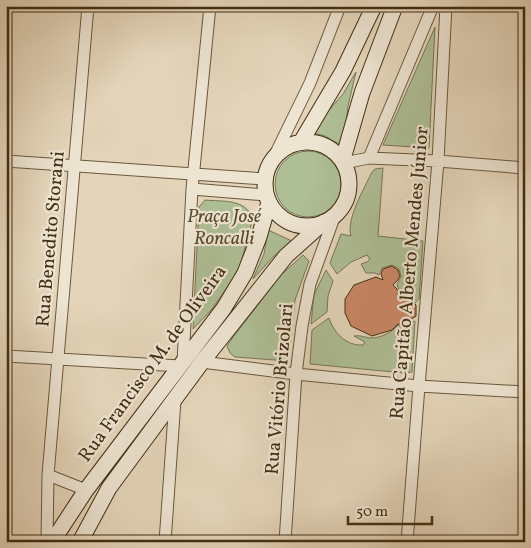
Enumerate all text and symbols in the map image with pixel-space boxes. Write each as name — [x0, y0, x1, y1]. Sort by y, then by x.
street label: Rua Capitão Alberto Mendes Júnior — [384, 126, 436, 420]
street label: Rua Benedito Storani — [30, 150, 72, 328]
park label: Praça José Roncalli — [187, 204, 262, 252]
street label: Rua Francisco M. de Oliveira — [73, 260, 233, 468]
street label: Rua Vitório Brizolari — [260, 302, 300, 476]
scale bar — [348, 493, 432, 525]
text: 50 m — [356, 502, 388, 523]

